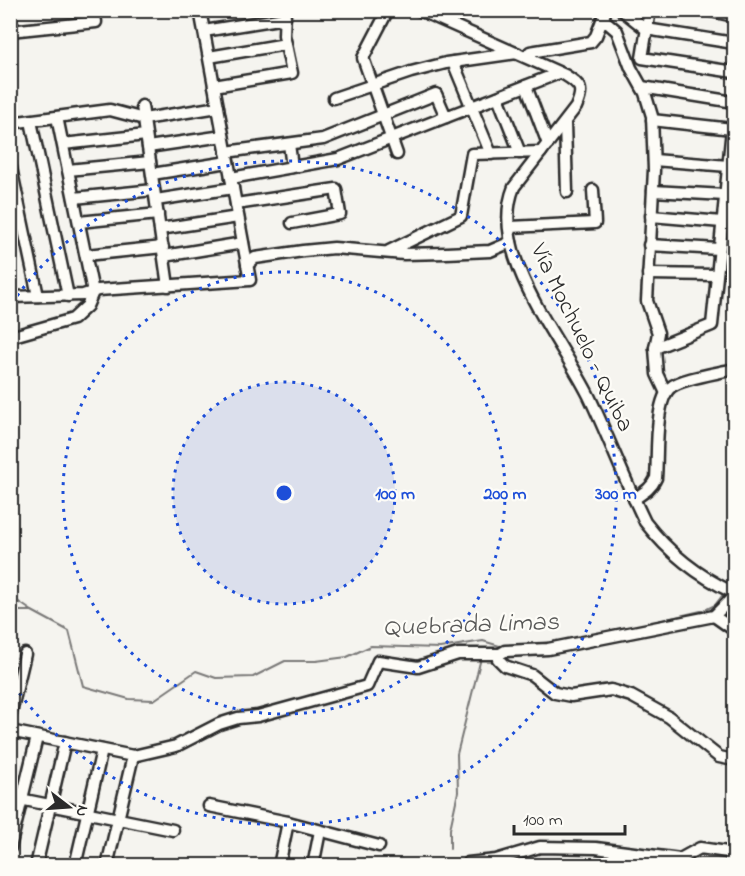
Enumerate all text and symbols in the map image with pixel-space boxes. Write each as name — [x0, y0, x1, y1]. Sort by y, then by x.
street label: Vía Mochuelo - Quiba — [520, 237, 642, 438]
text: 100 m — [375, 482, 415, 508]
text: 200 m — [483, 482, 527, 508]
text: 300 m — [594, 482, 637, 508]
centre of rings — [274, 483, 294, 503]
water label: Quebrada Limas — [382, 604, 560, 648]
north arrow — [39, 777, 99, 837]
scale bar — [514, 798, 625, 836]
text: N — [68, 802, 94, 820]
text: 100 m — [523, 808, 563, 834]

